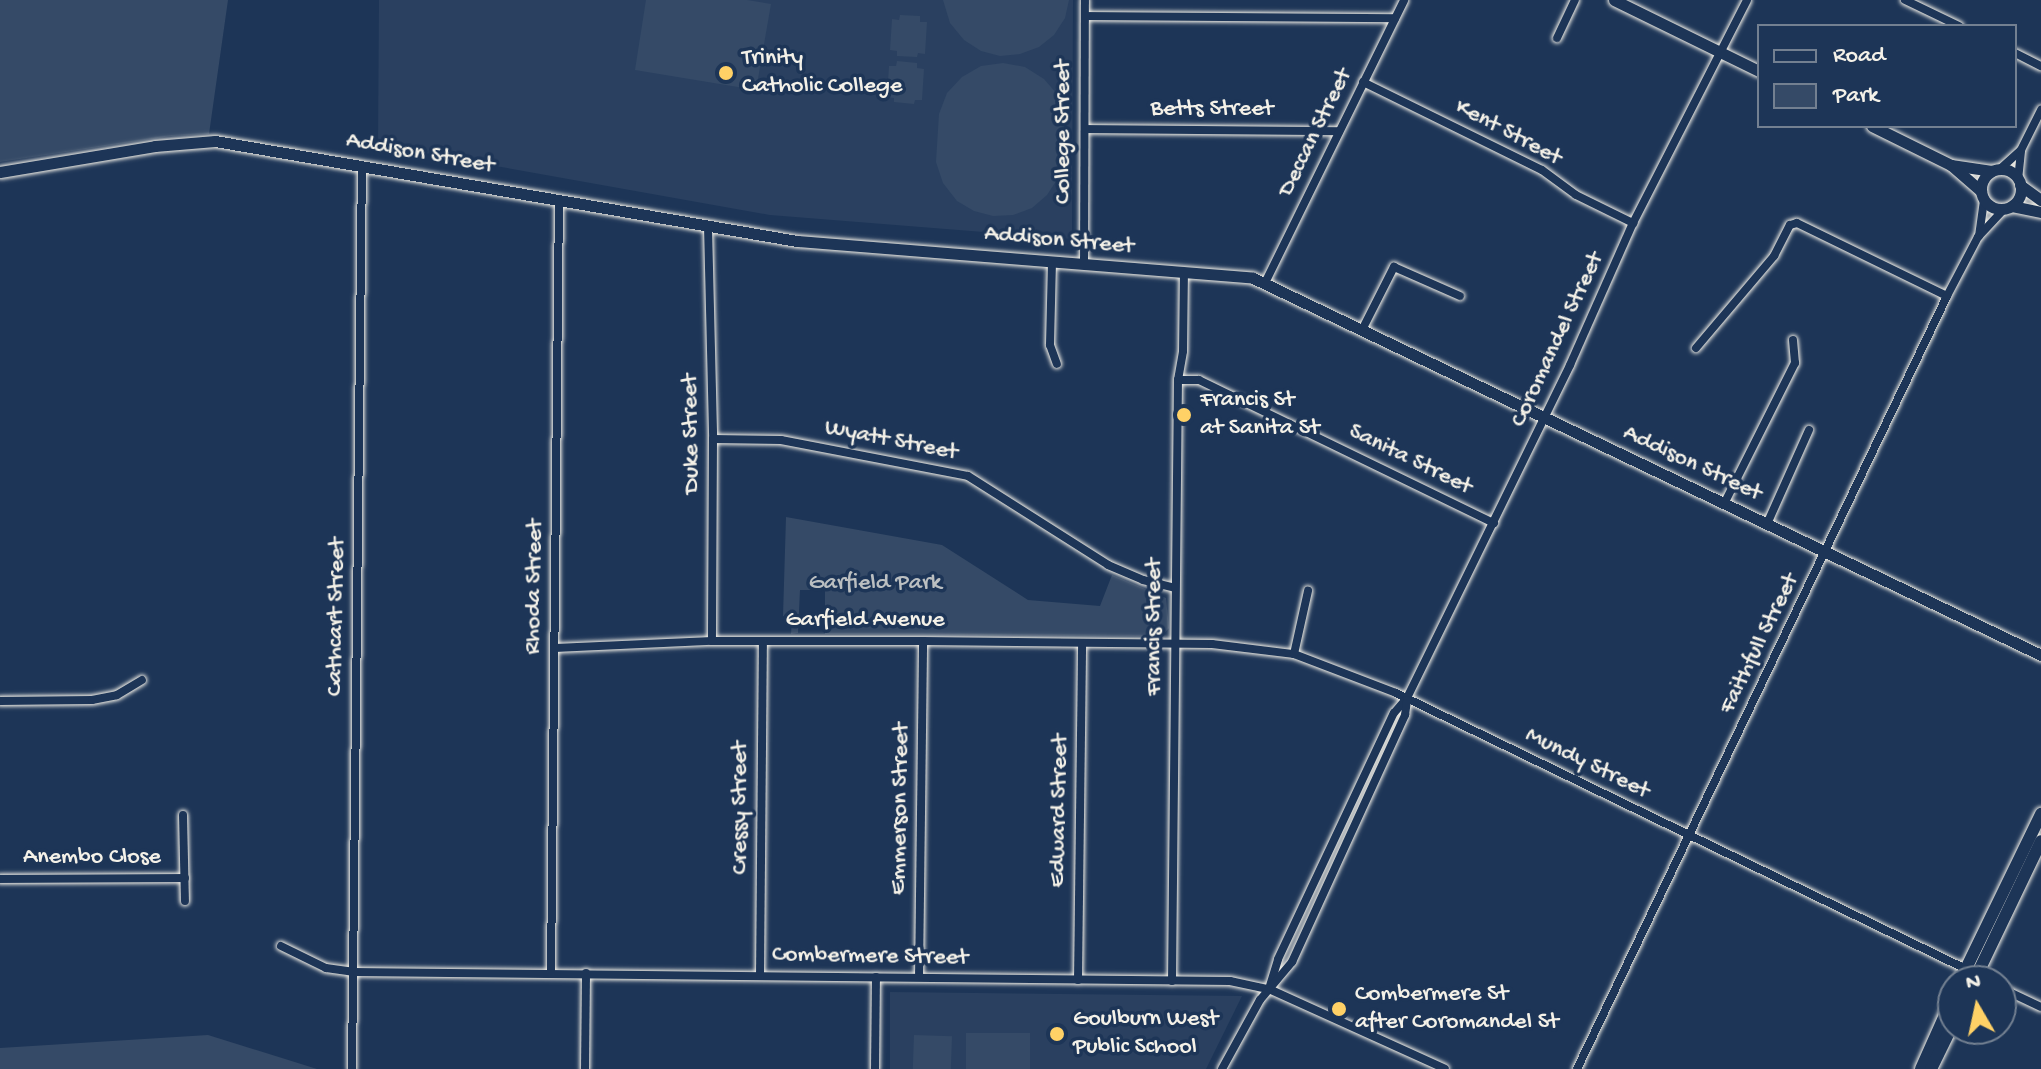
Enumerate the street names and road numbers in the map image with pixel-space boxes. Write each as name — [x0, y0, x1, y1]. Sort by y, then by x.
street label: College Street — [1050, 60, 1078, 204]
street label: Deccan Street — [1273, 64, 1359, 202]
street label: Kent Street — [1450, 93, 1566, 173]
street label: Betts Street — [1151, 96, 1273, 124]
street label: Addison Street — [344, 127, 496, 181]
street label: Addison Street — [983, 220, 1135, 262]
street label: Coromandel Street — [1505, 248, 1611, 432]
street label: Duke Street — [677, 374, 707, 494]
street label: Wyatt Street — [822, 414, 960, 468]
street label: Sanita Street — [1344, 418, 1476, 502]
street label: Addison Street — [1618, 419, 1766, 509]
street label: Rhoda Street — [519, 519, 551, 655]
street label: Cathcart Street — [321, 538, 353, 696]
street label: Francis Street — [1141, 558, 1169, 696]
street label: Faithfull Street — [1714, 569, 1806, 719]
street label: Garfield Avenue — [785, 607, 945, 635]
street label: Mundy Street — [1520, 721, 1654, 807]
street label: Emmerson Street — [885, 723, 917, 895]
street label: Edward Street — [1044, 734, 1076, 888]
street label: Cressy Street — [727, 741, 755, 875]
street label: Anembo Close — [23, 844, 161, 872]
street label: Combermere Street — [772, 941, 968, 973]

